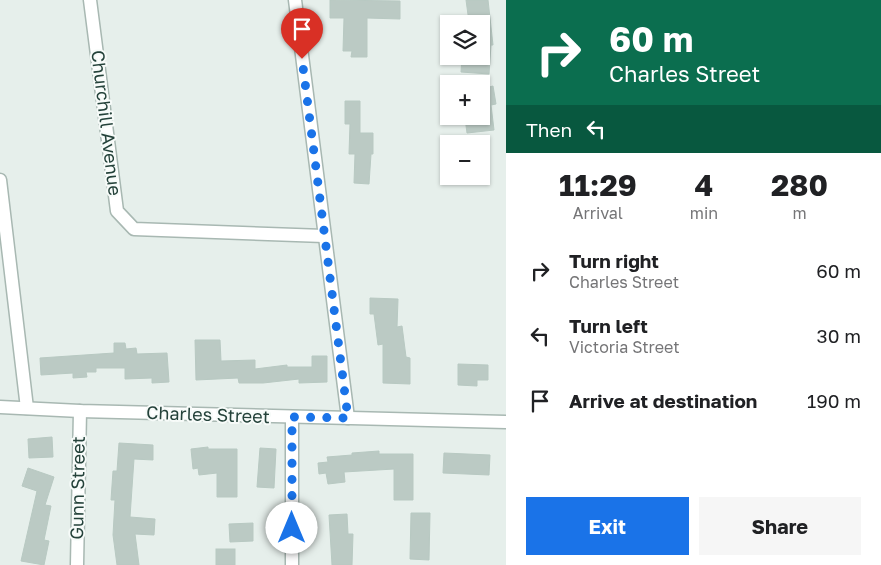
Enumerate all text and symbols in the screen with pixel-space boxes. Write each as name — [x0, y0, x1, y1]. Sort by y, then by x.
pin — [281, 8, 323, 59]
icon: arrive — [288, 15, 316, 43]
map controls — [440, 15, 490, 185]
button: layers — [440, 15, 490, 65]
text: 60 m — [609, 18, 693, 60]
icon: right — [526, 20, 591, 85]
street label: Churchill Avenue — [87, 49, 127, 197]
text: Charles Street — [609, 60, 760, 87]
button: + — [440, 75, 490, 125]
icon: left — [582, 115, 610, 143]
text: Then — [526, 118, 572, 141]
button: − — [440, 135, 490, 185]
text: 11:29 — [559, 167, 637, 203]
text: 4 — [695, 167, 713, 203]
text: 280 — [771, 167, 828, 203]
text: Arrival — [573, 203, 623, 223]
text: min — [690, 203, 718, 223]
text: m — [792, 203, 807, 223]
text: Turn right — [569, 249, 659, 272]
icon: right — [526, 257, 554, 285]
text: 60 m — [816, 259, 861, 282]
text: Charles Street — [569, 272, 679, 292]
text: Turn left — [569, 314, 648, 337]
icon: left — [526, 322, 554, 350]
text: 30 m — [817, 324, 861, 347]
text: Victoria Street — [569, 337, 680, 357]
icon: arrive — [526, 387, 554, 415]
text: Arrive at destination — [569, 389, 757, 412]
text: 190 m — [807, 389, 861, 412]
street label: Charles Street — [146, 401, 270, 427]
street label: Gunn Street — [65, 436, 89, 540]
button: Exit — [526, 497, 689, 555]
button: Share — [699, 497, 861, 555]
position arrow — [265, 501, 317, 553]

